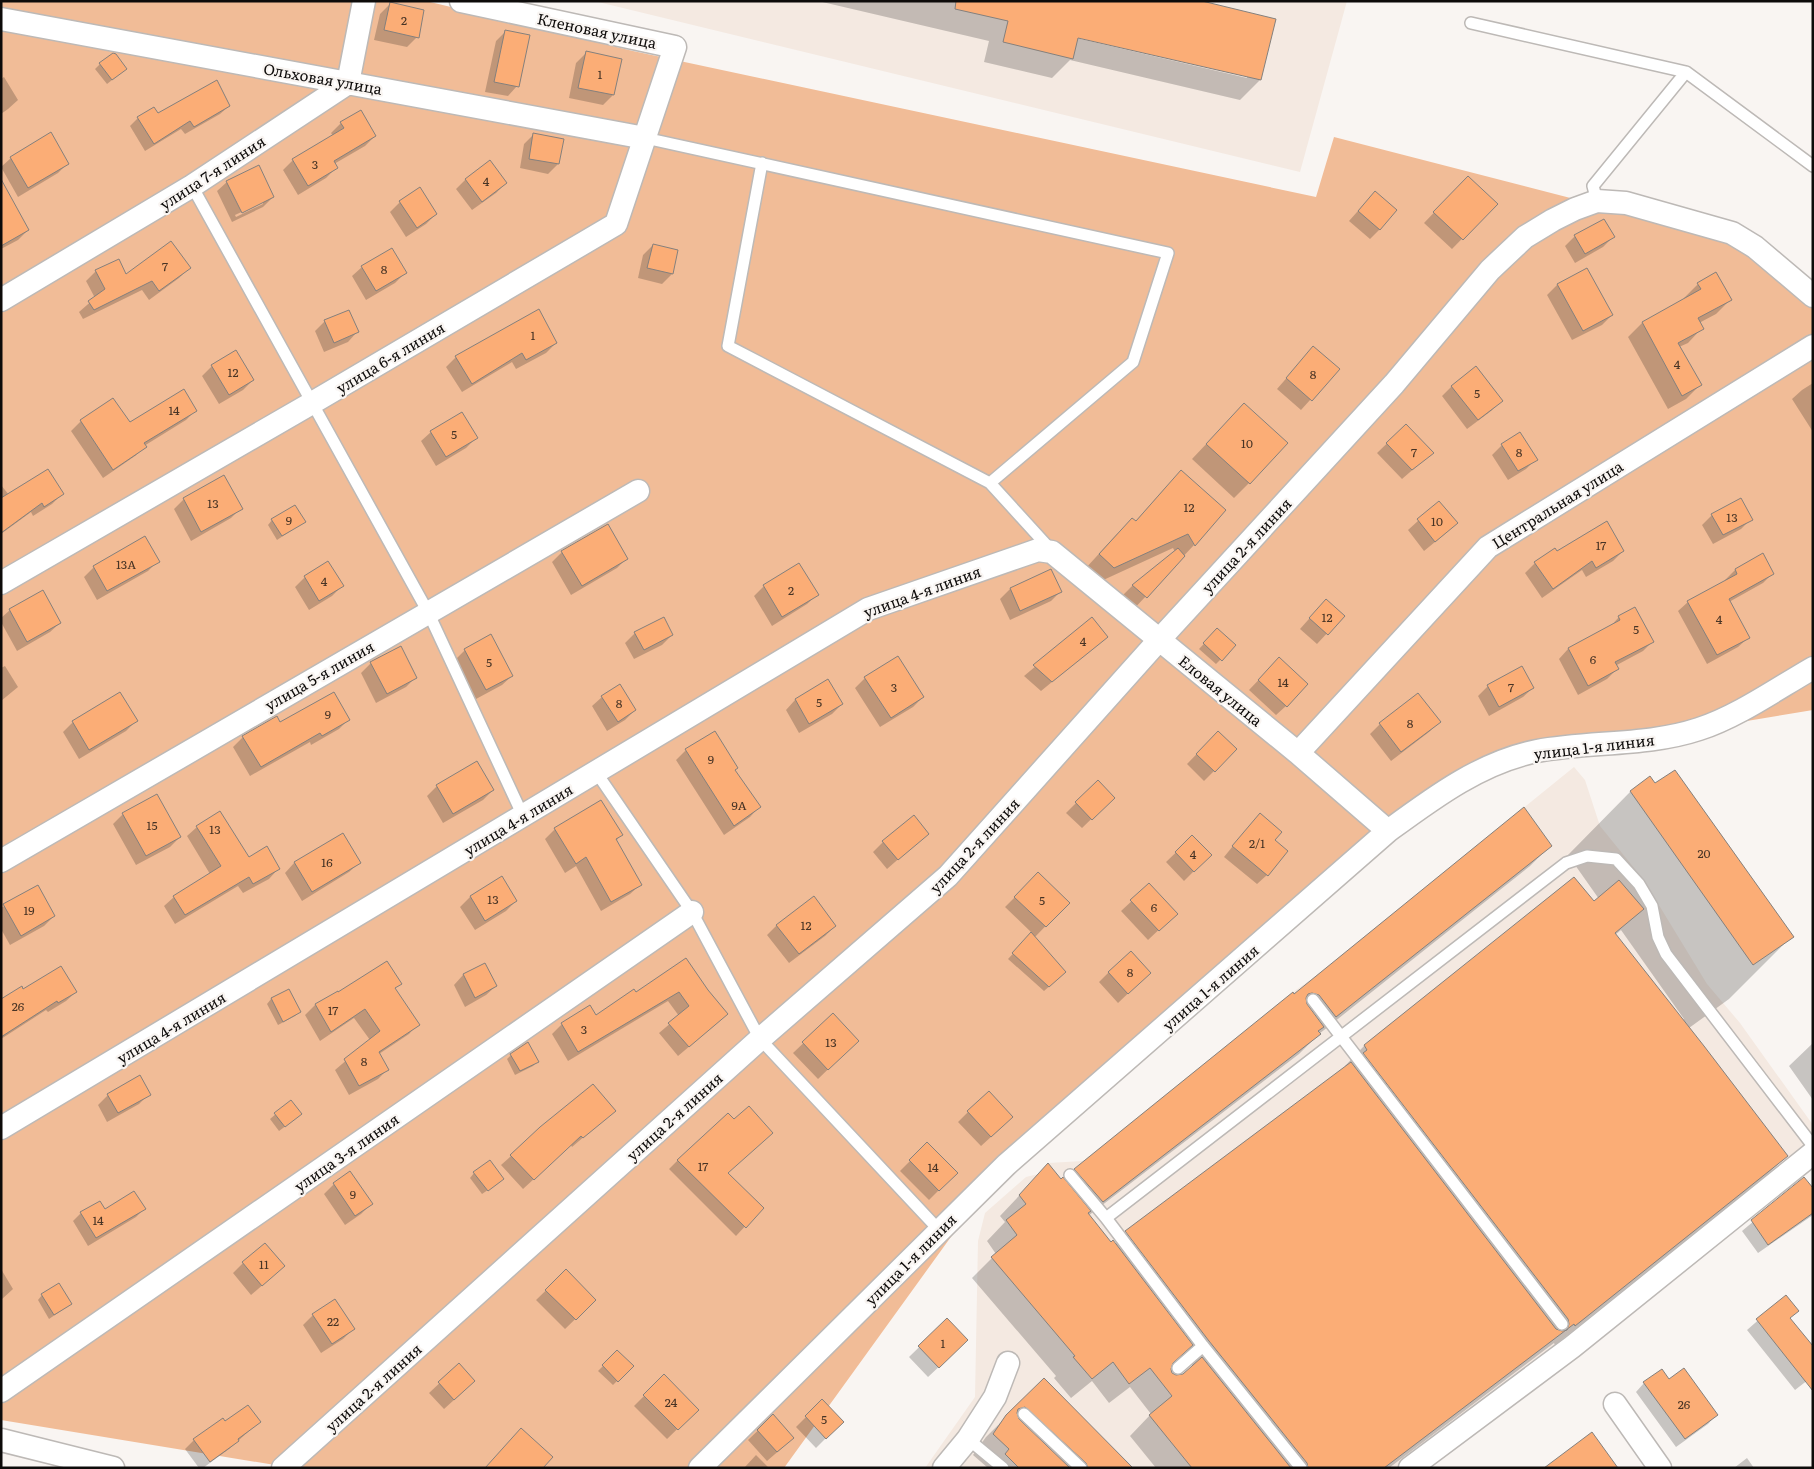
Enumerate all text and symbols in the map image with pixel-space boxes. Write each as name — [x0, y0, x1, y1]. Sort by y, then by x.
street label: Кленовая улица — [535, 6, 660, 54]
house number: 2 — [401, 11, 407, 29]
street label: Ольховая улица — [262, 56, 385, 100]
house number: 1 — [598, 65, 603, 83]
street label: улица 7-я линия — [155, 129, 269, 215]
house number: 3 — [312, 155, 318, 173]
house number: 4 — [483, 172, 490, 190]
house number: 7 — [162, 257, 168, 275]
house number: 8 — [381, 260, 388, 278]
street label: улица 6-я линия — [331, 315, 449, 399]
house number: 1 — [531, 326, 536, 344]
house number: 4 — [1674, 355, 1681, 373]
house number: 12 — [228, 363, 238, 381]
house number: 8 — [1310, 365, 1317, 383]
house number: 5 — [1474, 384, 1480, 402]
house number: 14 — [168, 401, 180, 419]
house number: 5 — [451, 425, 457, 443]
house number: 10 — [1241, 434, 1253, 452]
house number: 7 — [1411, 443, 1417, 461]
house number: 8 — [1516, 443, 1523, 461]
street label: Центральная улица — [1487, 454, 1628, 554]
street label: улица 2-я линия — [1196, 492, 1296, 598]
house number: 13 — [207, 494, 219, 512]
house number: 12 — [1184, 498, 1194, 516]
house number: 13 — [1726, 508, 1738, 526]
house number: 9 — [286, 511, 292, 529]
house number: 10 — [1431, 512, 1443, 530]
house number: 17 — [1596, 536, 1606, 554]
house number: 13А — [116, 555, 136, 573]
street label: улица 4-я линия — [860, 559, 984, 623]
house number: 4 — [321, 572, 328, 590]
house number: 2 — [788, 581, 794, 599]
house number: 12 — [1322, 608, 1332, 626]
house number: 4 — [1716, 610, 1723, 628]
house number: 5 — [1633, 620, 1639, 638]
house number: 4 — [1080, 632, 1087, 650]
street label: улица 5-я линия — [260, 634, 378, 716]
street label: Еловая улица — [1174, 649, 1269, 732]
house number: 6 — [1590, 650, 1597, 668]
house number: 5 — [486, 653, 492, 671]
house number: 14 — [1277, 673, 1289, 691]
house number: 3 — [891, 678, 897, 696]
house number: 7 — [1508, 678, 1514, 696]
house number: 5 — [816, 693, 822, 711]
house number: 8 — [616, 694, 623, 712]
house number: 9 — [325, 705, 331, 723]
house number: 8 — [1407, 714, 1414, 732]
street label: улица 1-я линия — [1532, 727, 1656, 765]
house number: 9 — [708, 750, 714, 768]
street label: улица 4-я линия — [459, 777, 577, 861]
street label: улица 2-я линия — [924, 792, 1024, 898]
house number: 9А — [731, 796, 747, 814]
house number: 15 — [147, 816, 157, 834]
house number: 13 — [209, 820, 221, 838]
house number: 2/1 — [1249, 834, 1265, 852]
house number: 20 — [1697, 844, 1711, 862]
house number: 4 — [1190, 845, 1197, 863]
house number: 16 — [321, 853, 333, 871]
house number: 13 — [487, 890, 499, 908]
house number: 5 — [1039, 891, 1045, 909]
house number: 6 — [1151, 898, 1158, 916]
house number: 19 — [23, 901, 35, 919]
house number: 12 — [801, 916, 811, 934]
street label: улица 1-я линия — [1157, 938, 1263, 1036]
house number: 8 — [1127, 963, 1134, 981]
street label: улица 4-я линия — [112, 985, 230, 1069]
house number: 26 — [12, 997, 25, 1015]
house number: 17 — [328, 1001, 338, 1019]
house number: 3 — [581, 1020, 587, 1038]
house number: 13 — [825, 1033, 837, 1051]
house number: 8 — [361, 1052, 368, 1070]
street label: улица 2-я линия — [621, 1066, 727, 1166]
street label: улица 3-я линия — [289, 1107, 403, 1197]
house number: 17 — [698, 1157, 708, 1175]
house number: 14 — [927, 1158, 939, 1176]
house number: 9 — [350, 1185, 356, 1203]
street label: улица 1-я линия — [859, 1208, 961, 1310]
house number: 14 — [92, 1211, 104, 1229]
house number: 11 — [259, 1255, 269, 1273]
house number: 22 — [327, 1312, 339, 1330]
house number: 1 — [941, 1334, 946, 1352]
street label: улица 2-я линия — [320, 1337, 426, 1437]
house number: 24 — [665, 1393, 678, 1411]
house number: 26 — [1678, 1395, 1691, 1413]
house number: 5 — [821, 1410, 827, 1428]

